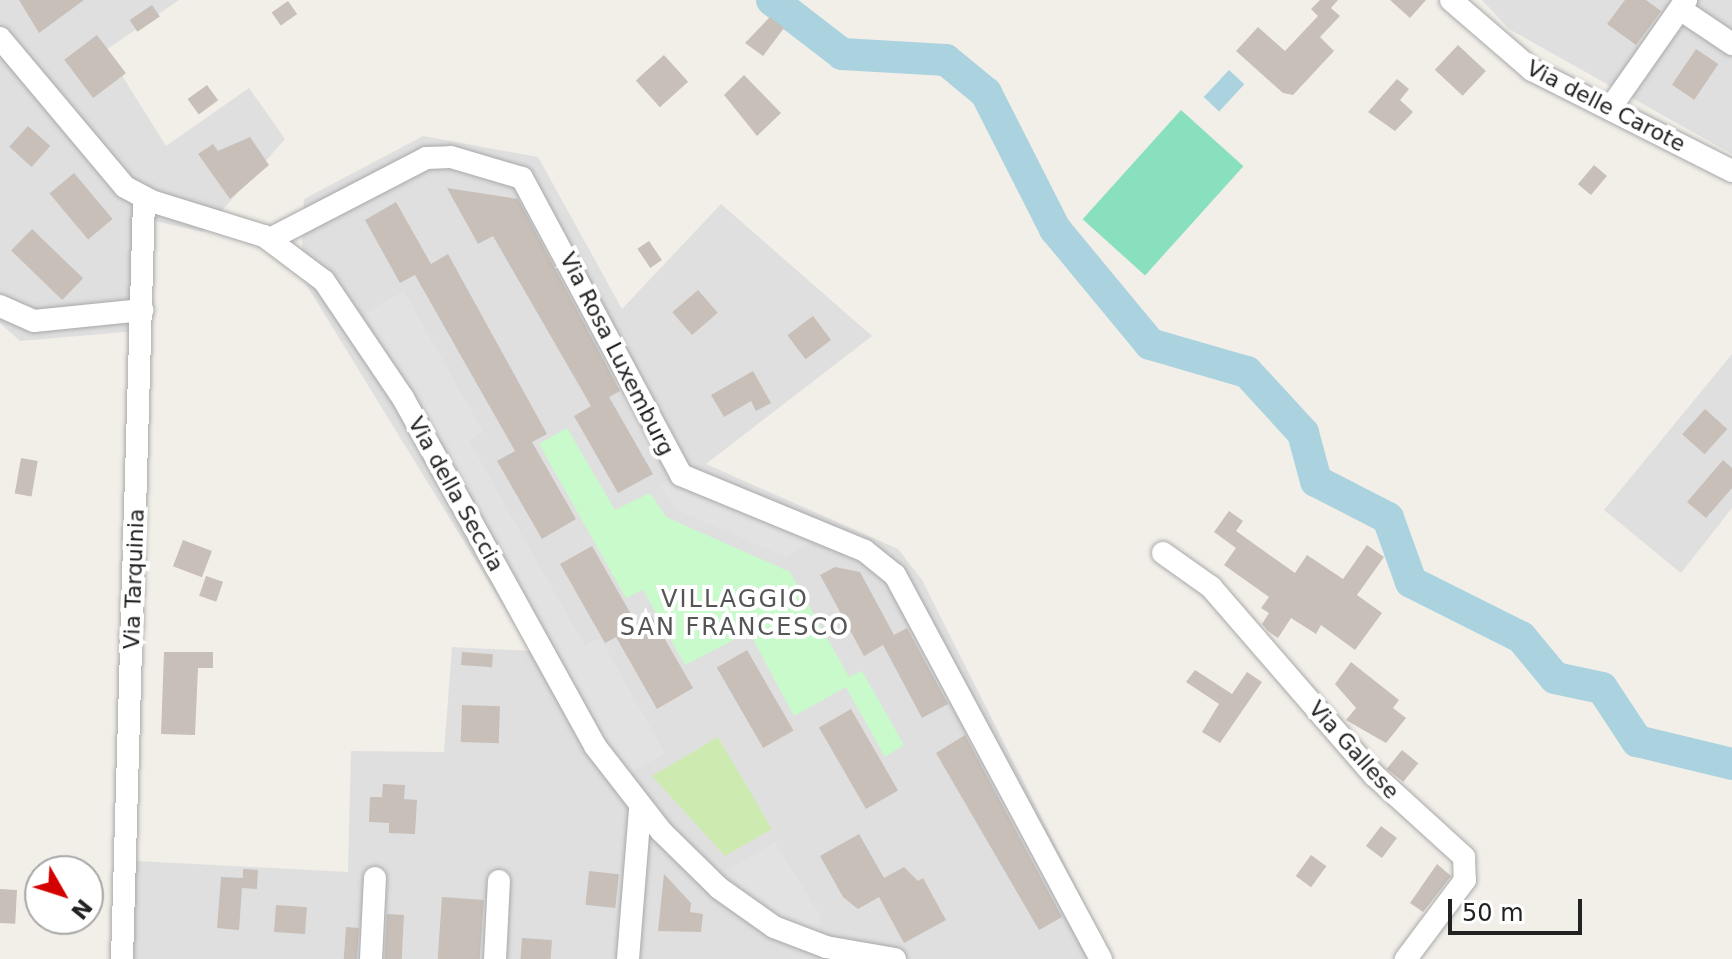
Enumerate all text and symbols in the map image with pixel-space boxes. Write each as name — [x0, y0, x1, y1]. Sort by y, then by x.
street label: Via delle Carote — [1522, 55, 1690, 157]
street label: Via Rosa Luxemburg — [554, 248, 680, 460]
street label: Via della Seccia — [403, 412, 509, 576]
street label: Via Tarquinia — [118, 508, 150, 650]
district label: VILLAGGIO SAN FRANCESCO — [620, 586, 850, 642]
street label: Via Gallese — [1303, 696, 1405, 804]
north arrow — [24, 855, 104, 935]
scale bar — [1452, 883, 1586, 933]
text: N — [66, 894, 97, 924]
text: 50 m — [1462, 899, 1524, 927]

